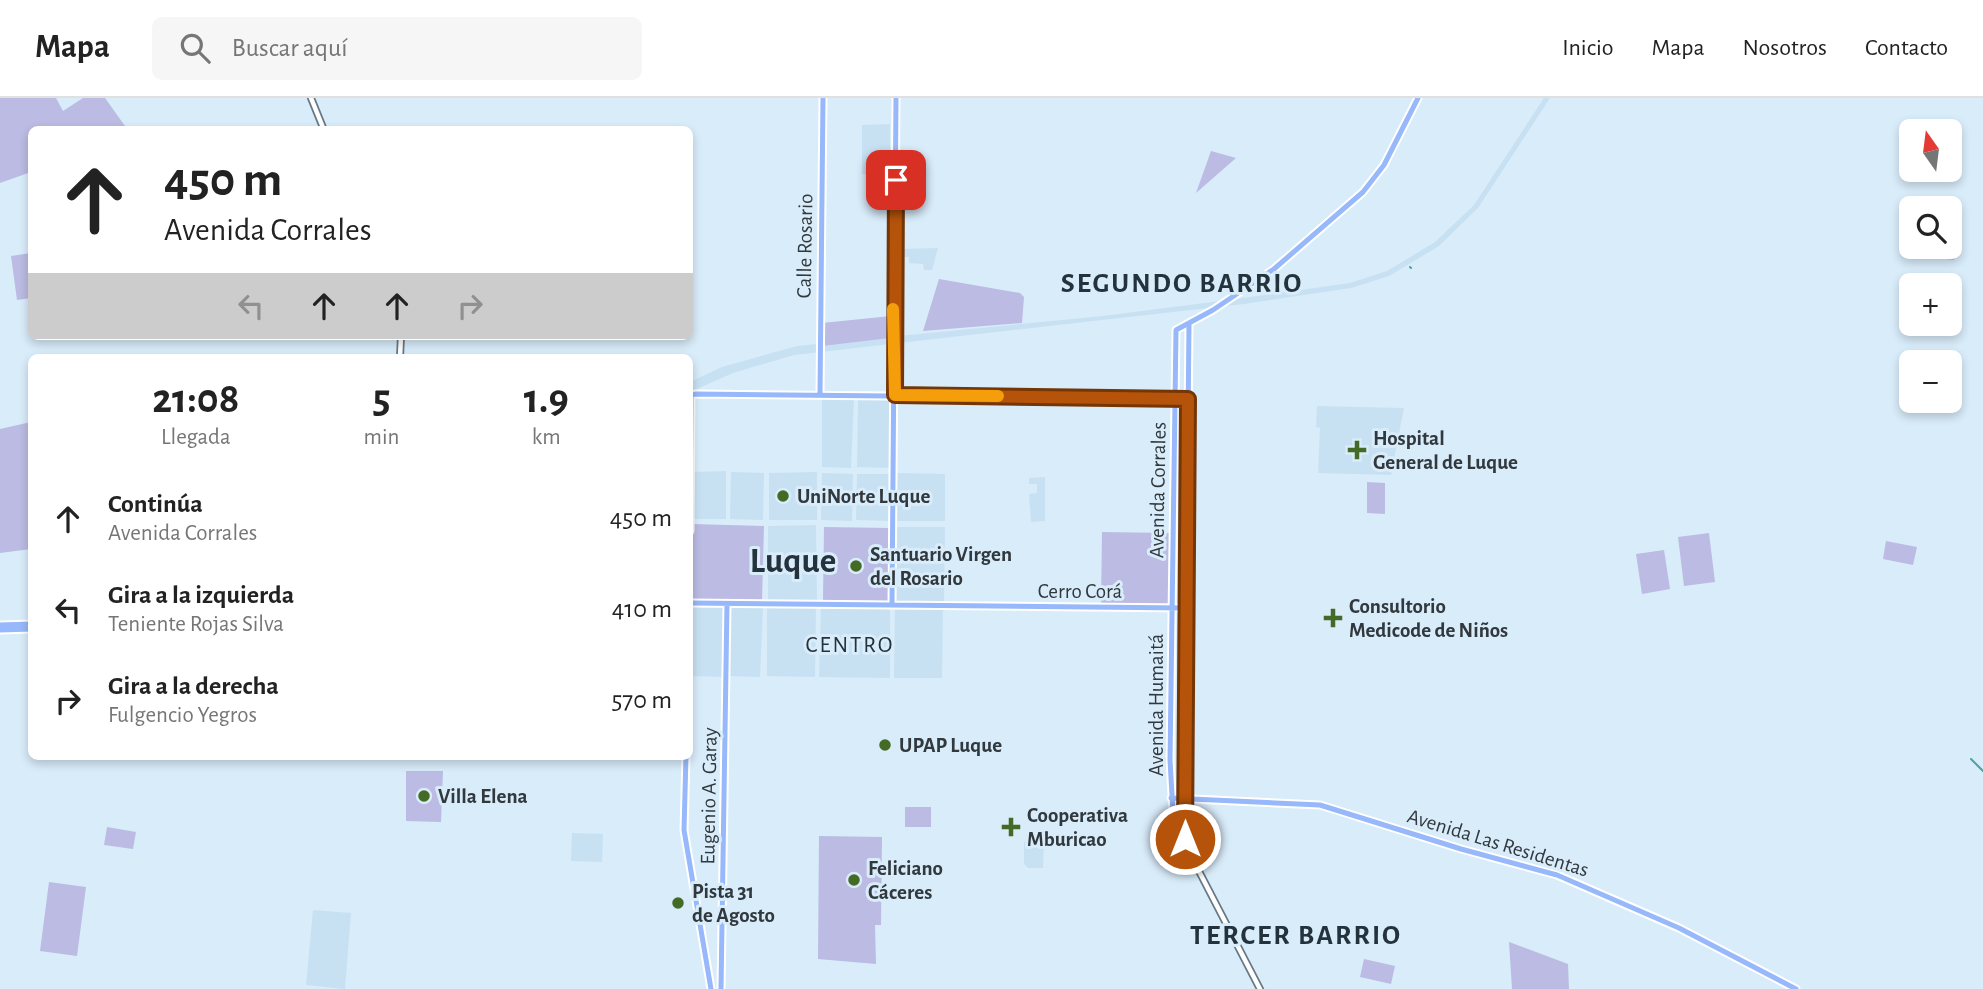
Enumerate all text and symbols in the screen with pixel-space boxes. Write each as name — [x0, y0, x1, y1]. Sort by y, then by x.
search box — [152, 17, 642, 80]
icon: search — [176, 29, 214, 67]
text: Mapa — [35, 31, 110, 64]
text: Buscar aquí — [232, 35, 348, 61]
text: Inicio — [1562, 36, 1613, 60]
text: Mapa — [1651, 36, 1705, 60]
text: Nosotros — [1743, 36, 1827, 60]
text: Contacto — [1865, 36, 1948, 60]
north arrow — [1899, 119, 1962, 182]
map controls — [1899, 119, 1962, 413]
pin — [866, 150, 926, 210]
icon: ahead — [49, 154, 140, 245]
text: 450 m — [164, 156, 282, 205]
icon: arrive — [877, 161, 915, 199]
street label: Calle Rosario — [794, 193, 816, 299]
button: search — [1899, 196, 1962, 259]
text: Avenida Corrales — [164, 214, 372, 246]
district label: SEGUNDO BARRIO — [1061, 270, 1303, 298]
button: + — [1899, 273, 1962, 336]
icon: left — [232, 287, 270, 325]
icon: ahead — [305, 287, 343, 325]
icon: ahead — [378, 287, 416, 325]
icon: right — [451, 287, 489, 325]
button: − — [1899, 350, 1962, 413]
text: 21:08 — [152, 378, 239, 420]
text: 5 — [372, 378, 391, 420]
text: 1.9 — [524, 378, 569, 420]
street label: Avenida Corrales — [1146, 422, 1170, 558]
text: Llegada — [161, 426, 231, 449]
text: min — [364, 426, 399, 449]
text: km — [532, 426, 561, 449]
place label: Hospital General de Luque — [1373, 428, 1518, 473]
marker: Hospital General de Luque — [1347, 440, 1367, 460]
place label: UniNorte Luque — [797, 486, 930, 507]
marker: UniNorte Luque — [775, 488, 791, 504]
text: Continúa — [108, 491, 203, 517]
icon: ahead — [49, 500, 87, 538]
text: 450 m — [610, 505, 672, 531]
text: Avenida Corrales — [108, 522, 257, 545]
district label: Luque — [750, 544, 836, 579]
place label: Santuario Virgen del Rosario — [870, 544, 1012, 589]
marker: Santuario Virgen del Rosario — [848, 558, 864, 574]
street label: Cerro Corá — [1038, 581, 1122, 602]
text: Gira a la izquierda — [108, 582, 294, 608]
icon: left — [49, 591, 87, 629]
text: 410 m — [612, 596, 672, 622]
place label: Consultorio Medicode de Niños — [1349, 596, 1508, 641]
marker: Consultorio Medicode de Niños — [1323, 608, 1343, 628]
text: Teniente Rojas Silva — [108, 613, 284, 636]
street label: Avenida Humaitá — [1146, 633, 1167, 776]
district label: CENTRO — [806, 634, 894, 657]
text: Gira a la derecha — [108, 673, 279, 699]
icon: right — [49, 682, 87, 720]
text: 570 m — [611, 687, 672, 713]
text: Fulgencio Yegros — [108, 704, 257, 727]
street label: Eugenio A. Garay — [697, 727, 721, 865]
place label: UPAP Luque — [899, 735, 1002, 756]
marker: UPAP Luque — [877, 737, 893, 753]
place label: Villa Elena — [438, 786, 528, 807]
marker: Villa Elena — [416, 788, 432, 804]
position arrow — [1148, 802, 1222, 876]
place label: Cooperativa Mburicao — [1027, 805, 1128, 850]
street label: Avenida Las Residentas — [1405, 805, 1591, 881]
marker: Cooperativa Mburicao — [1001, 817, 1021, 837]
place label: Feliciano Cáceres — [868, 858, 943, 903]
marker: Feliciano Cáceres — [846, 872, 862, 888]
place label: Pista 31 de Agosto — [692, 881, 775, 926]
marker: Pista 31 de Agosto — [670, 895, 686, 911]
district label: TERCER BARRIO — [1190, 922, 1402, 950]

